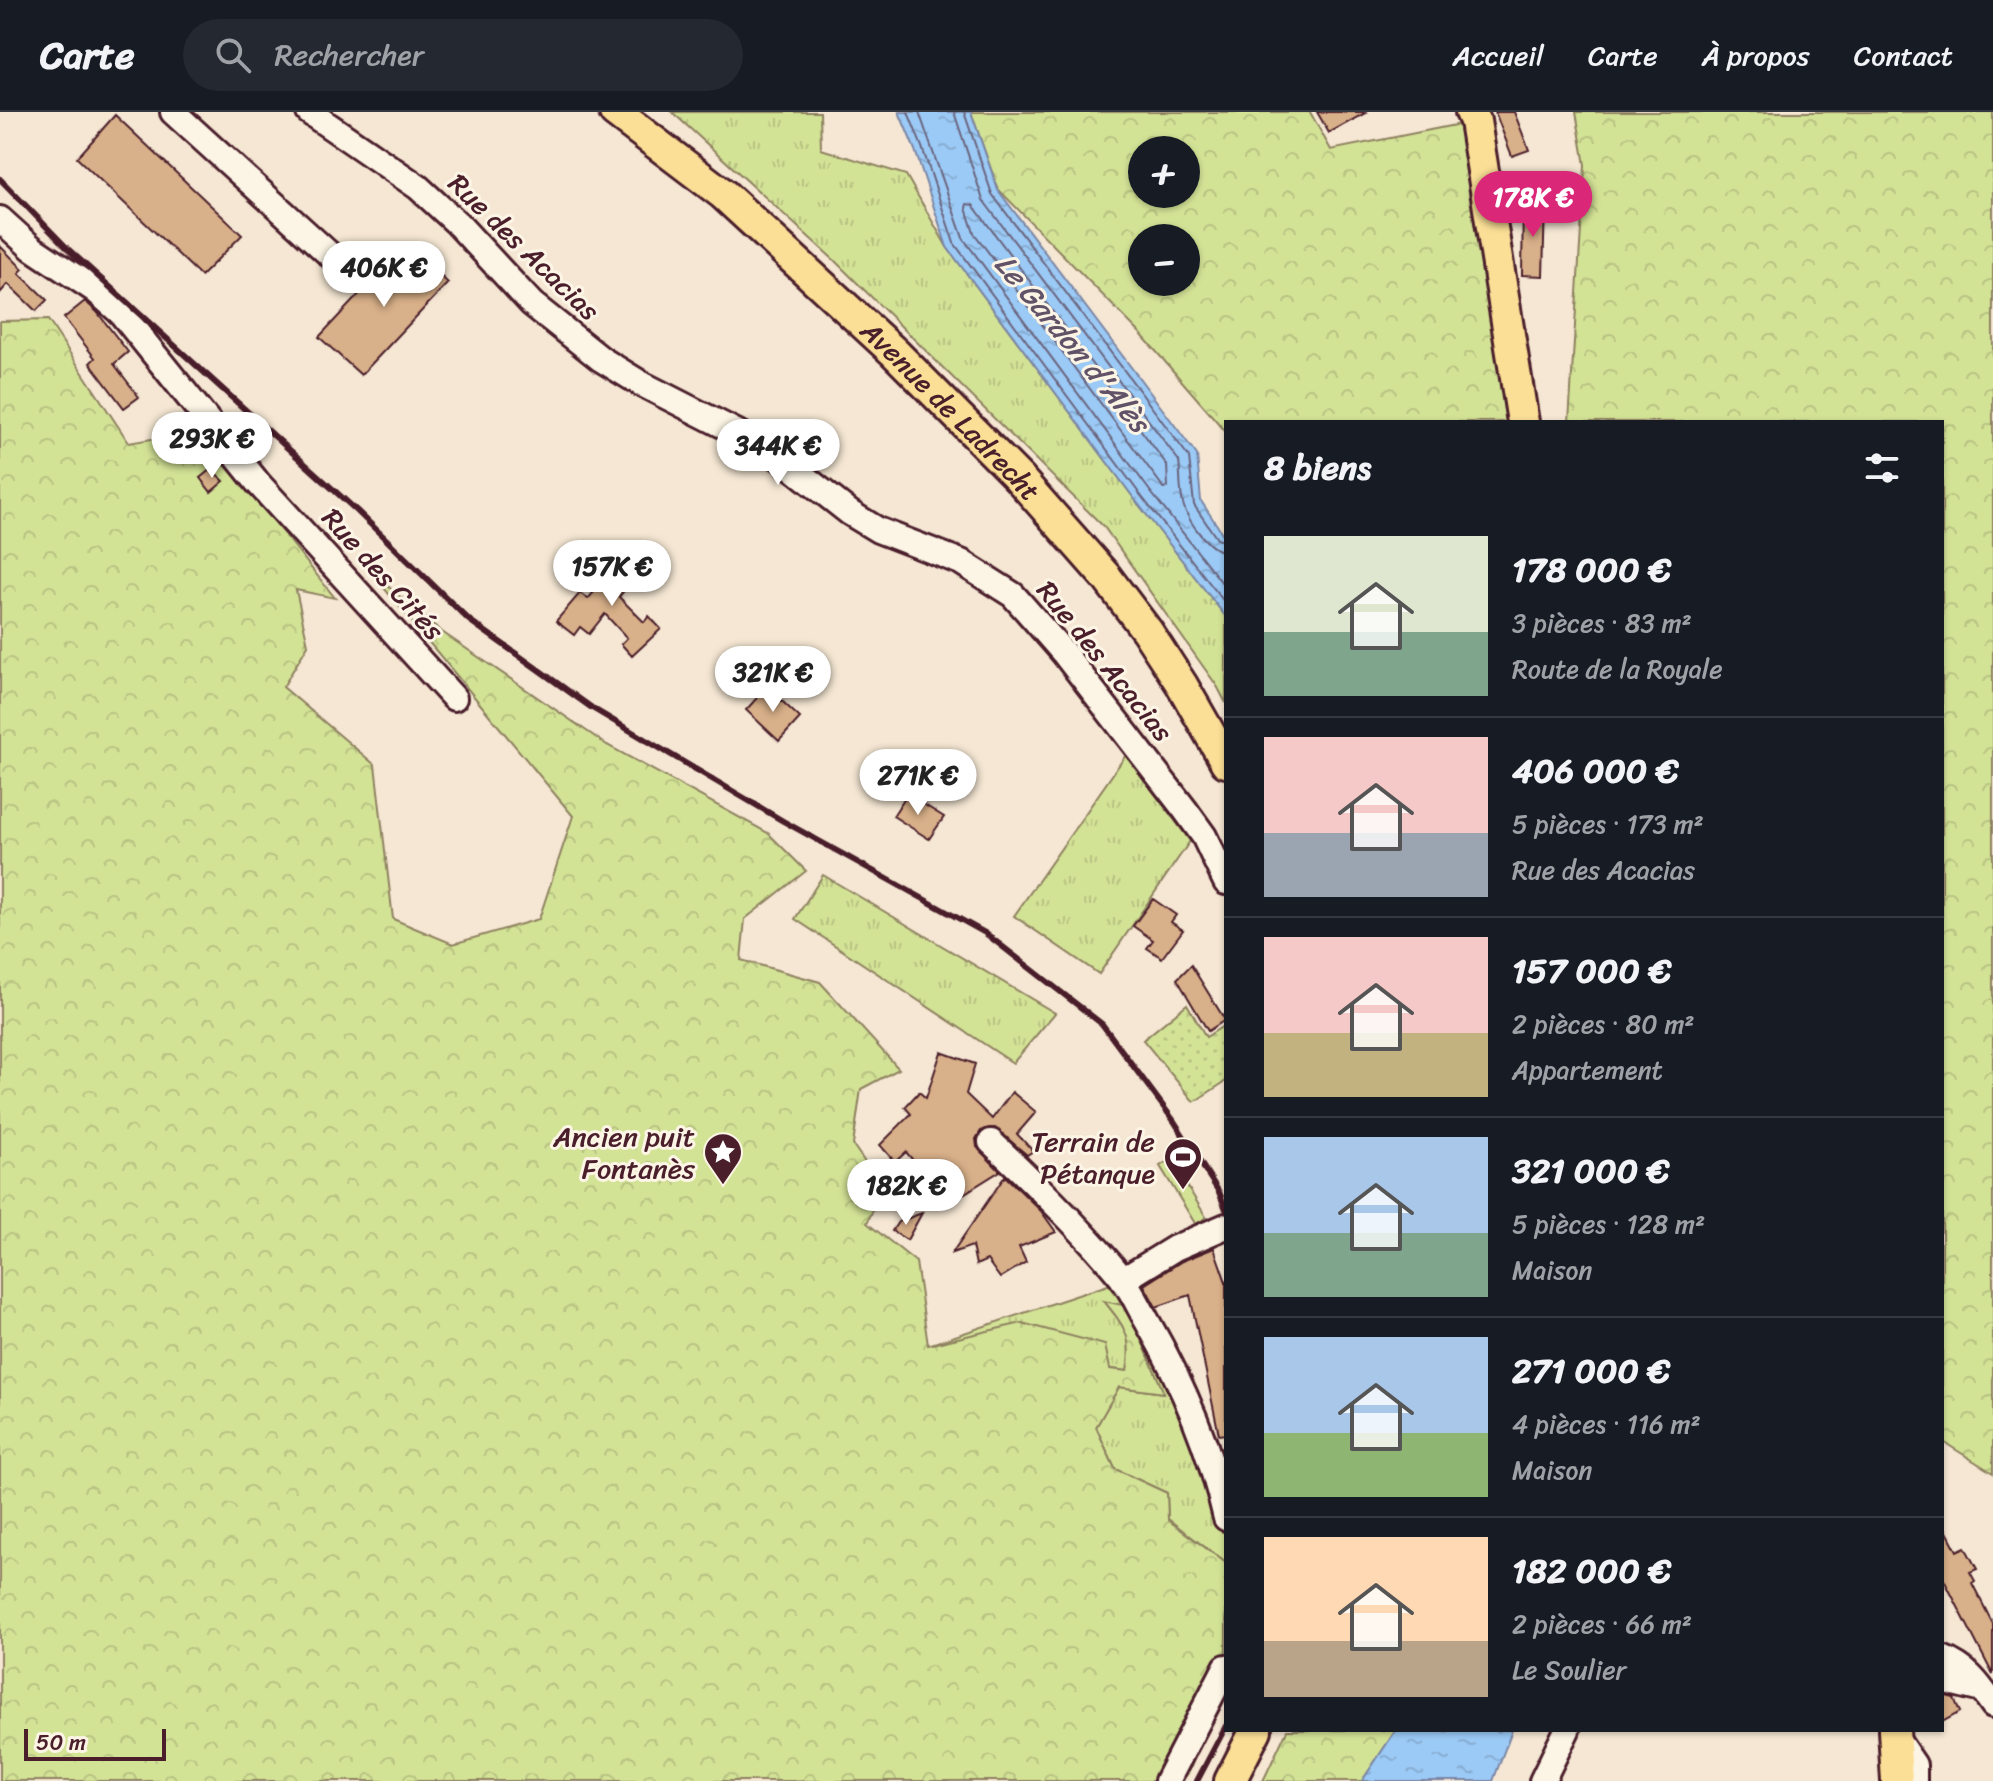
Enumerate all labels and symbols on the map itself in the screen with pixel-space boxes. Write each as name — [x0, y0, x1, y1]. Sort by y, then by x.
street label: Rue des Acacias — [436, 161, 612, 333]
pin: 178K € — [1468, 171, 1598, 239]
pin: 406K € — [319, 241, 449, 309]
water label: Le Gardon d'Alès — [980, 241, 1166, 448]
street label: Avenue de Ladrecht — [848, 307, 1054, 513]
pin: 293K € — [147, 412, 277, 480]
pin: 344K € — [713, 419, 843, 487]
street label: Rue des Cités — [309, 496, 457, 652]
pin: 157K € — [547, 540, 677, 608]
street label: Rue des Acacias — [1024, 569, 1186, 753]
pin: 321K € — [708, 646, 838, 714]
pin: 271K € — [853, 749, 983, 817]
place label: Ancien puit Fontanès — [552, 1112, 695, 1193]
place label: Terrain de Pétanque — [1031, 1117, 1155, 1198]
place icon: Ancien puit Fontanès — [702, 1131, 744, 1186]
sports icon: Terrain de Pétanque — [1162, 1136, 1204, 1191]
pin: 182K € — [841, 1159, 971, 1227]
scale bar — [24, 1725, 166, 1761]

